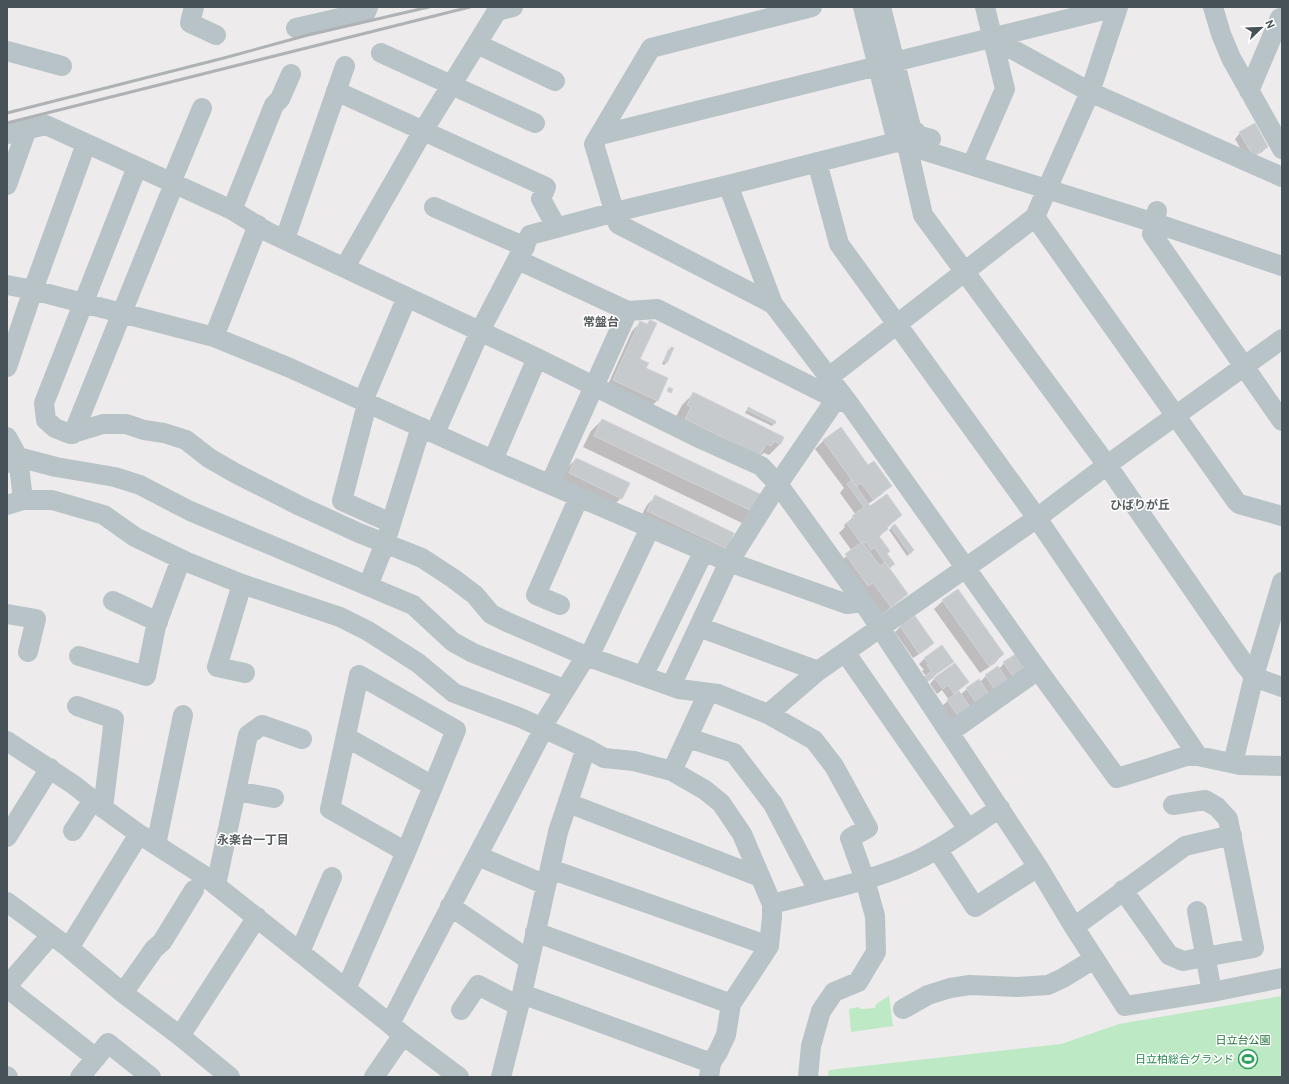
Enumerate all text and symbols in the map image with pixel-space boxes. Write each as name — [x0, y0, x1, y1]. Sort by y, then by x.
north arrow — [1241, 8, 1281, 48]
text: N — [1261, 18, 1277, 31]
district label: 常盤台 — [583, 315, 619, 331]
district label: ひばりが丘 — [1110, 498, 1170, 514]
district label: 永楽台一丁目 — [217, 833, 289, 849]
park label: 日立台公園 — [1216, 1034, 1271, 1048]
sports icon: 日立柏総合グランド — [1237, 1048, 1259, 1070]
place label: 日立柏総合グランド — [1135, 1053, 1234, 1067]

